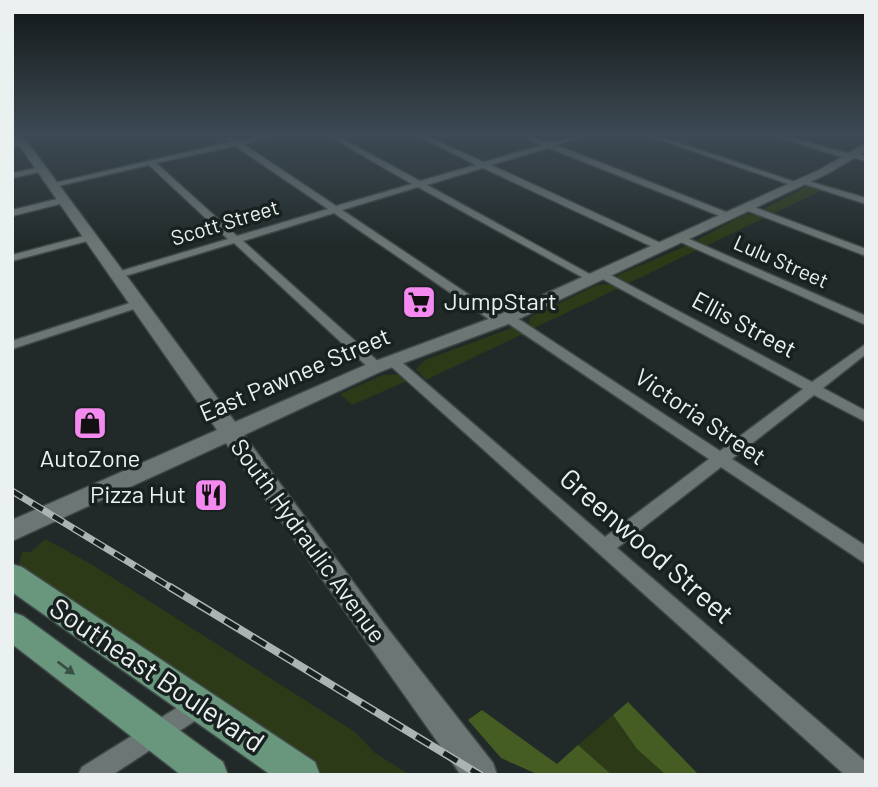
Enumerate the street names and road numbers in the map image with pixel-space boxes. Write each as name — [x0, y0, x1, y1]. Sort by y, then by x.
street label: Scott Street — [168, 193, 281, 250]
street label: Lulu Street — [730, 229, 833, 293]
street label: Ellis Street — [688, 284, 802, 363]
street label: East Pawnee Street — [195, 320, 394, 427]
street label: Victoria Street — [630, 361, 772, 470]
street label: South Hydraulic Avenue — [226, 433, 393, 648]
street label: Greenwood Street — [554, 460, 742, 630]
street label: Southeast Boulevard — [44, 590, 271, 759]

